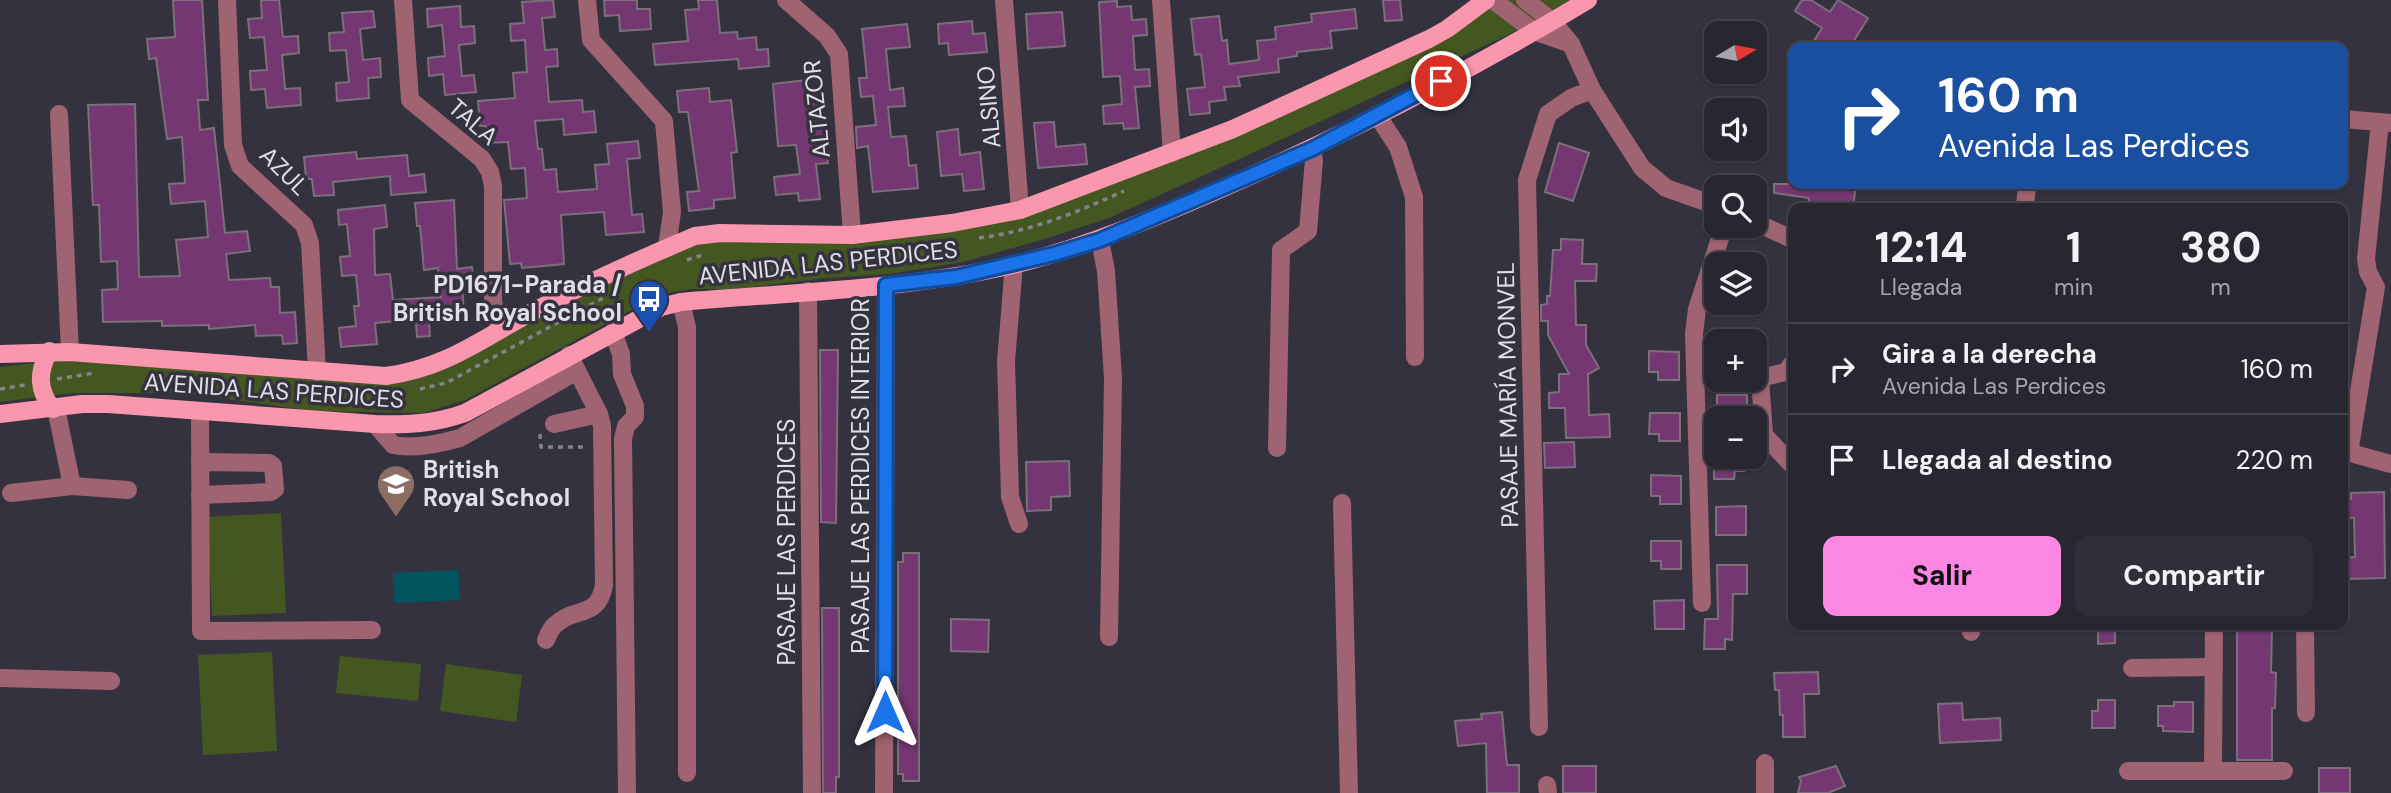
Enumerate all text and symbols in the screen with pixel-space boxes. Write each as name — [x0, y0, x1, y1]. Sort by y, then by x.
north arrow — [1704, 21, 1768, 84]
map controls — [1704, 21, 1767, 469]
pin — [1411, 51, 1471, 111]
street label: ALTAZOR — [796, 58, 837, 160]
icon: arrive — [1422, 62, 1460, 100]
text: 160 m — [1938, 63, 2079, 127]
street label: ALSINO — [969, 65, 1008, 150]
icon: right — [1823, 70, 1914, 161]
street label: TALA — [442, 92, 505, 152]
button: sound — [1704, 98, 1767, 161]
text: Avenida Las Perdices — [1938, 125, 2250, 167]
street label: AZUL — [253, 139, 316, 202]
button: search — [1704, 175, 1767, 238]
text: 12:14 — [1875, 220, 1967, 275]
text: 1 — [2066, 220, 2081, 275]
text: 380 — [2180, 220, 2261, 275]
street label: AVENIDA LAS PERDICES — [697, 233, 959, 292]
button: layers — [1704, 252, 1767, 315]
street label: PASAJE MARÍA MONVEL — [1490, 262, 1525, 528]
place label: PD1671-Parada / British Royal School — [393, 269, 622, 328]
text: Llegada — [1880, 272, 1962, 302]
text: min — [2054, 272, 2093, 302]
text: m — [2210, 272, 2231, 302]
bus stop icon: PD1671-Parada / British Royal School — [628, 278, 670, 333]
street label: PASAJE LAS PERDICES INTERIOR — [845, 298, 876, 654]
button: + — [1704, 329, 1767, 392]
text: Gira a la derecha — [1882, 337, 2097, 371]
icon: right — [1823, 350, 1861, 388]
text: 160 m — [2241, 352, 2313, 386]
street label: AVENIDA LAS PERDICES — [143, 366, 405, 415]
text: Avenida Las Perdices — [1882, 371, 2106, 401]
button: − — [1704, 406, 1767, 469]
street label: PASAJE LAS PERDICES — [771, 418, 802, 666]
icon: arrive — [1823, 441, 1861, 479]
text: Llegada al destino — [1882, 443, 2113, 477]
text: 220 m — [2235, 443, 2313, 477]
place label: British Royal School — [423, 454, 570, 513]
school or university icon: British Royal School — [375, 463, 417, 518]
button: Salir — [1823, 536, 2061, 616]
button: Compartir — [2075, 536, 2313, 616]
position arrow — [848, 675, 922, 749]

